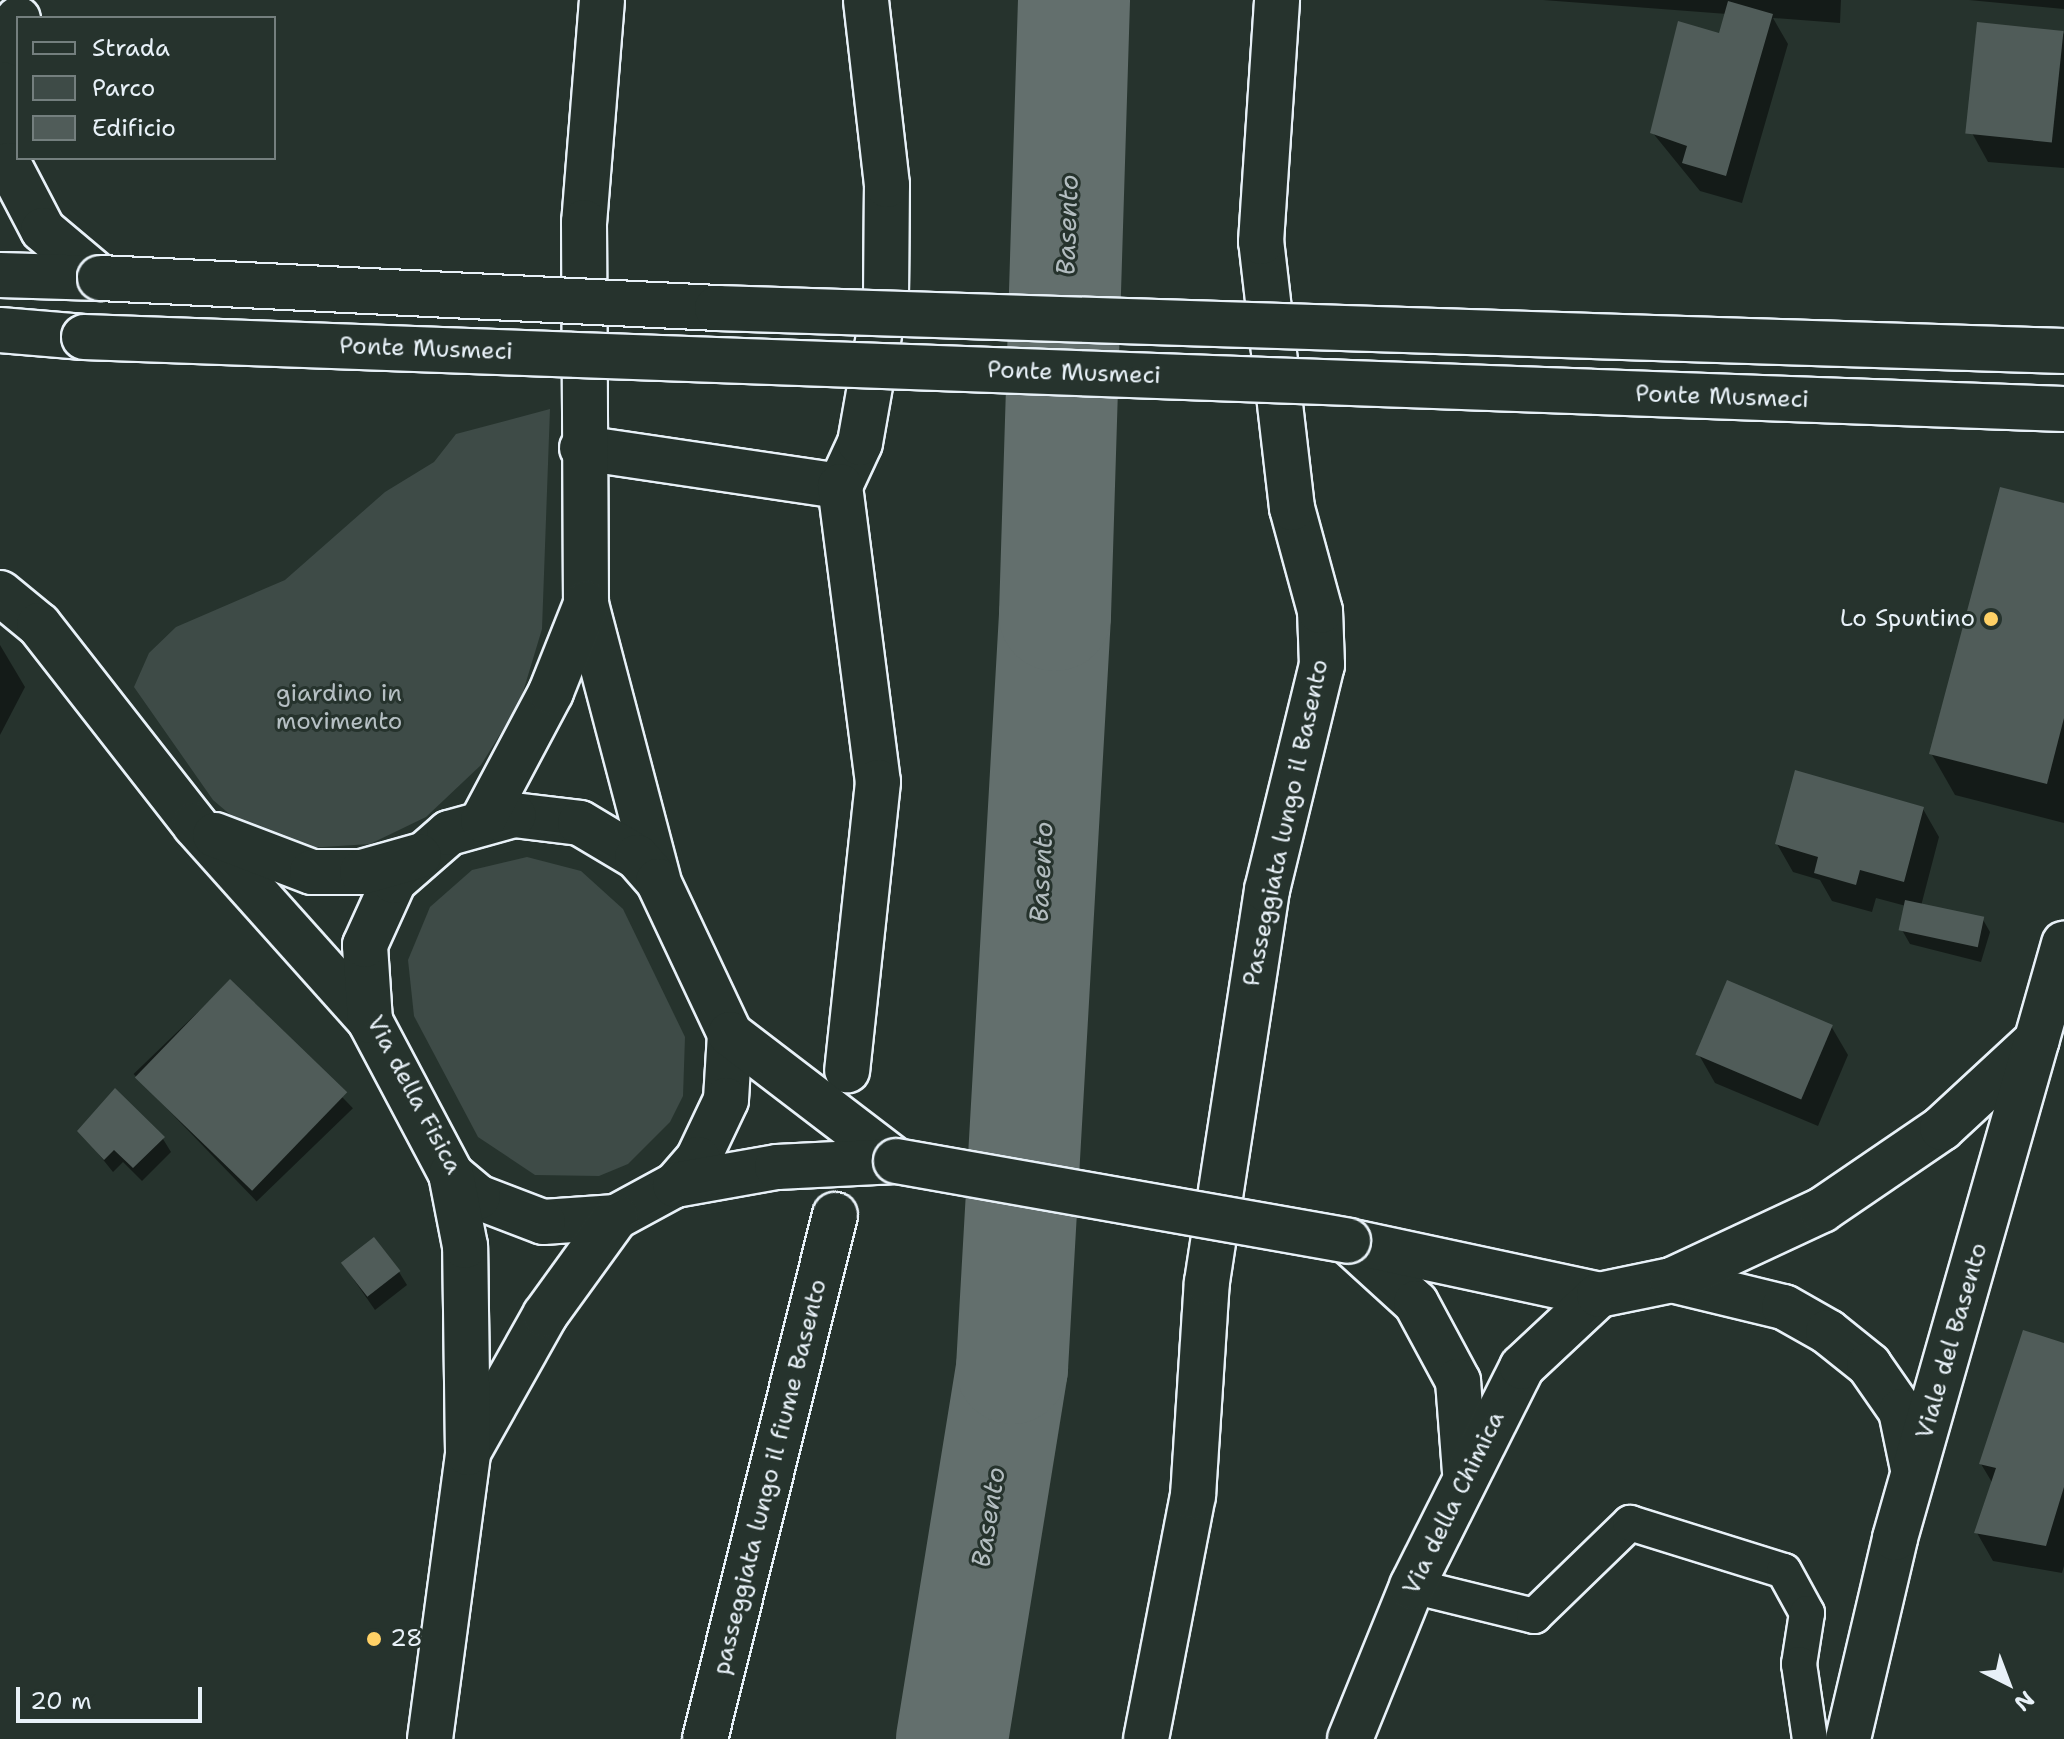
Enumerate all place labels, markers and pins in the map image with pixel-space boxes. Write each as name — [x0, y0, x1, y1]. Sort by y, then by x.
place label: Lo Spuntino — [1840, 605, 1975, 633]
marker: Lo Spuntino — [1982, 610, 2000, 628]
place label: 28 — [390, 1625, 423, 1653]
marker: 28 — [365, 1630, 383, 1648]

